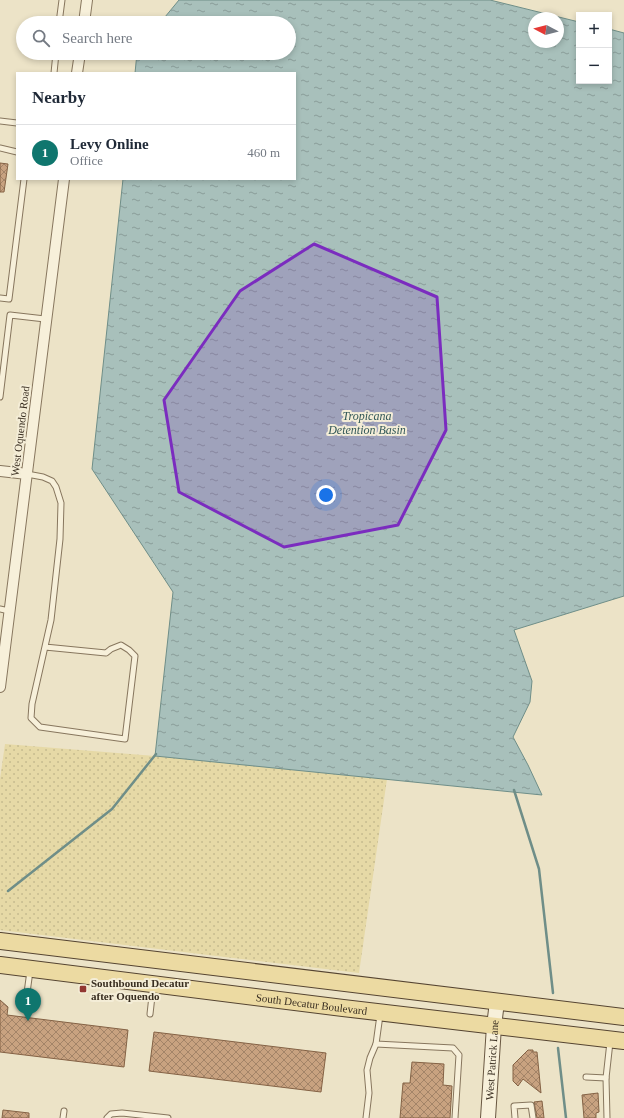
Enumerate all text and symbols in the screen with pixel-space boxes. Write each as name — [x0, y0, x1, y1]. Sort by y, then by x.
north arrow — [528, 12, 564, 48]
map controls — [576, 12, 612, 84]
button: + — [576, 12, 612, 48]
search box — [16, 16, 296, 60]
icon: search — [30, 27, 52, 49]
text: Search here — [62, 30, 132, 46]
button: − — [576, 48, 612, 84]
text: Nearby — [32, 88, 86, 107]
text: Levy Online — [70, 136, 149, 152]
text: 1 — [42, 145, 48, 160]
text: 460 m — [247, 145, 280, 160]
text: Office — [70, 153, 103, 168]
street label: West Oquendo Road — [9, 385, 32, 477]
water label: Tropicana Detention Basin — [327, 409, 406, 437]
your location — [316, 485, 336, 505]
place label: Southbound Decatur after Oquendo — [91, 977, 189, 1002]
marker: Southbound Decatur after Oquendo — [78, 984, 88, 994]
pin: 1 — [15, 988, 41, 1021]
street label: South Decatur Boulevard — [255, 991, 368, 1017]
street label: West Patrick Lane — [483, 1019, 501, 1101]

